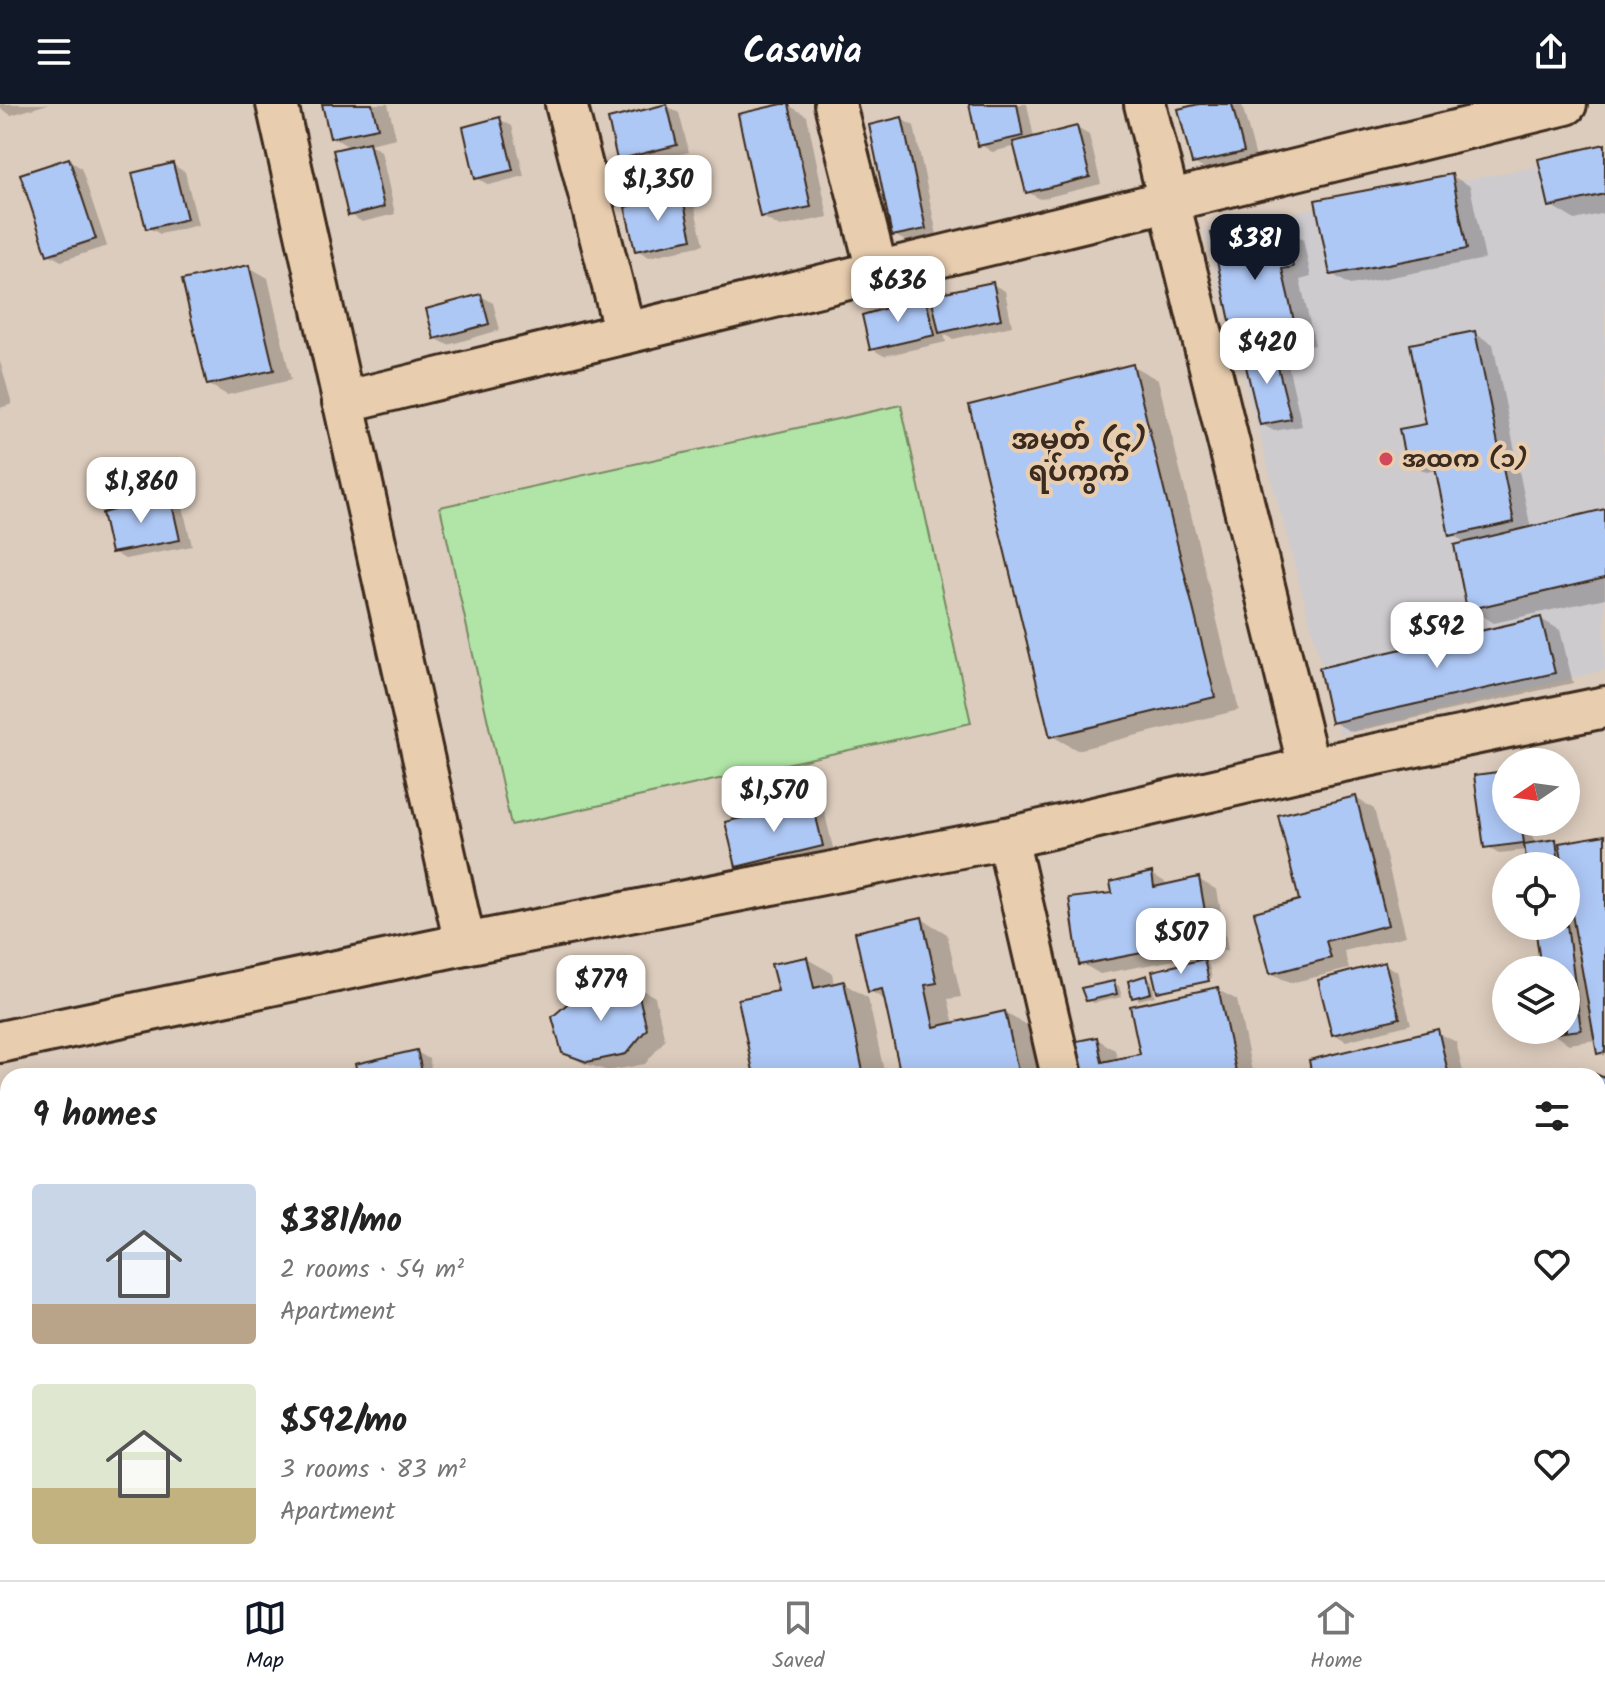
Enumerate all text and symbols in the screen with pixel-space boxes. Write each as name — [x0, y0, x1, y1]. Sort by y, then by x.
text: Casavia — [743, 24, 862, 81]
icon: menu — [32, 30, 76, 74]
icon: share — [1529, 30, 1573, 74]
pin: $1,350 — [593, 155, 723, 223]
text: $1,350 — [623, 160, 693, 202]
pin: $381 — [1208, 214, 1302, 282]
text: $381 — [1229, 219, 1281, 261]
pin: $636 — [851, 256, 945, 324]
text: $636 — [869, 261, 927, 303]
pin: $420 — [1220, 318, 1314, 386]
text: $420 — [1238, 323, 1296, 365]
district label: အမှတ် (၄) ရပ်ကွက် — [1011, 419, 1147, 496]
place label: အထက (၁) — [1402, 441, 1528, 480]
marker: အထက (၁) — [1377, 450, 1395, 468]
pin: $1,860 — [76, 457, 206, 525]
text: $1,860 — [105, 462, 177, 504]
pin: $592 — [1390, 602, 1484, 670]
text: $592 — [1409, 607, 1465, 649]
north arrow — [1492, 748, 1580, 836]
map controls — [1492, 748, 1580, 1044]
pin: $1,570 — [709, 766, 839, 834]
text: $1,570 — [740, 771, 808, 813]
button: locate — [1492, 852, 1580, 940]
pin: $507 — [1134, 908, 1228, 976]
text: $507 — [1154, 913, 1208, 955]
pin: $779 — [554, 955, 648, 1023]
button: layers — [1492, 956, 1580, 1044]
text: $779 — [574, 960, 628, 1002]
text: 9 homes — [32, 1089, 157, 1143]
icon: filters — [1530, 1094, 1574, 1138]
text: $381/mo — [280, 1195, 402, 1249]
icon: home — [96, 1216, 192, 1312]
icon: heart — [1530, 1242, 1574, 1286]
text: 2 rooms · 54 m² — [280, 1249, 464, 1291]
text: Apartment — [280, 1291, 395, 1333]
text: $592/mo — [280, 1395, 407, 1449]
icon: home — [96, 1416, 192, 1512]
icon: heart — [1530, 1442, 1574, 1486]
text: 3 rooms · 83 m² — [280, 1449, 466, 1491]
text: Apartment — [280, 1491, 395, 1533]
tab: Map — [243, 1596, 287, 1679]
tab: Saved — [772, 1596, 825, 1679]
tab: Home — [1310, 1596, 1362, 1679]

